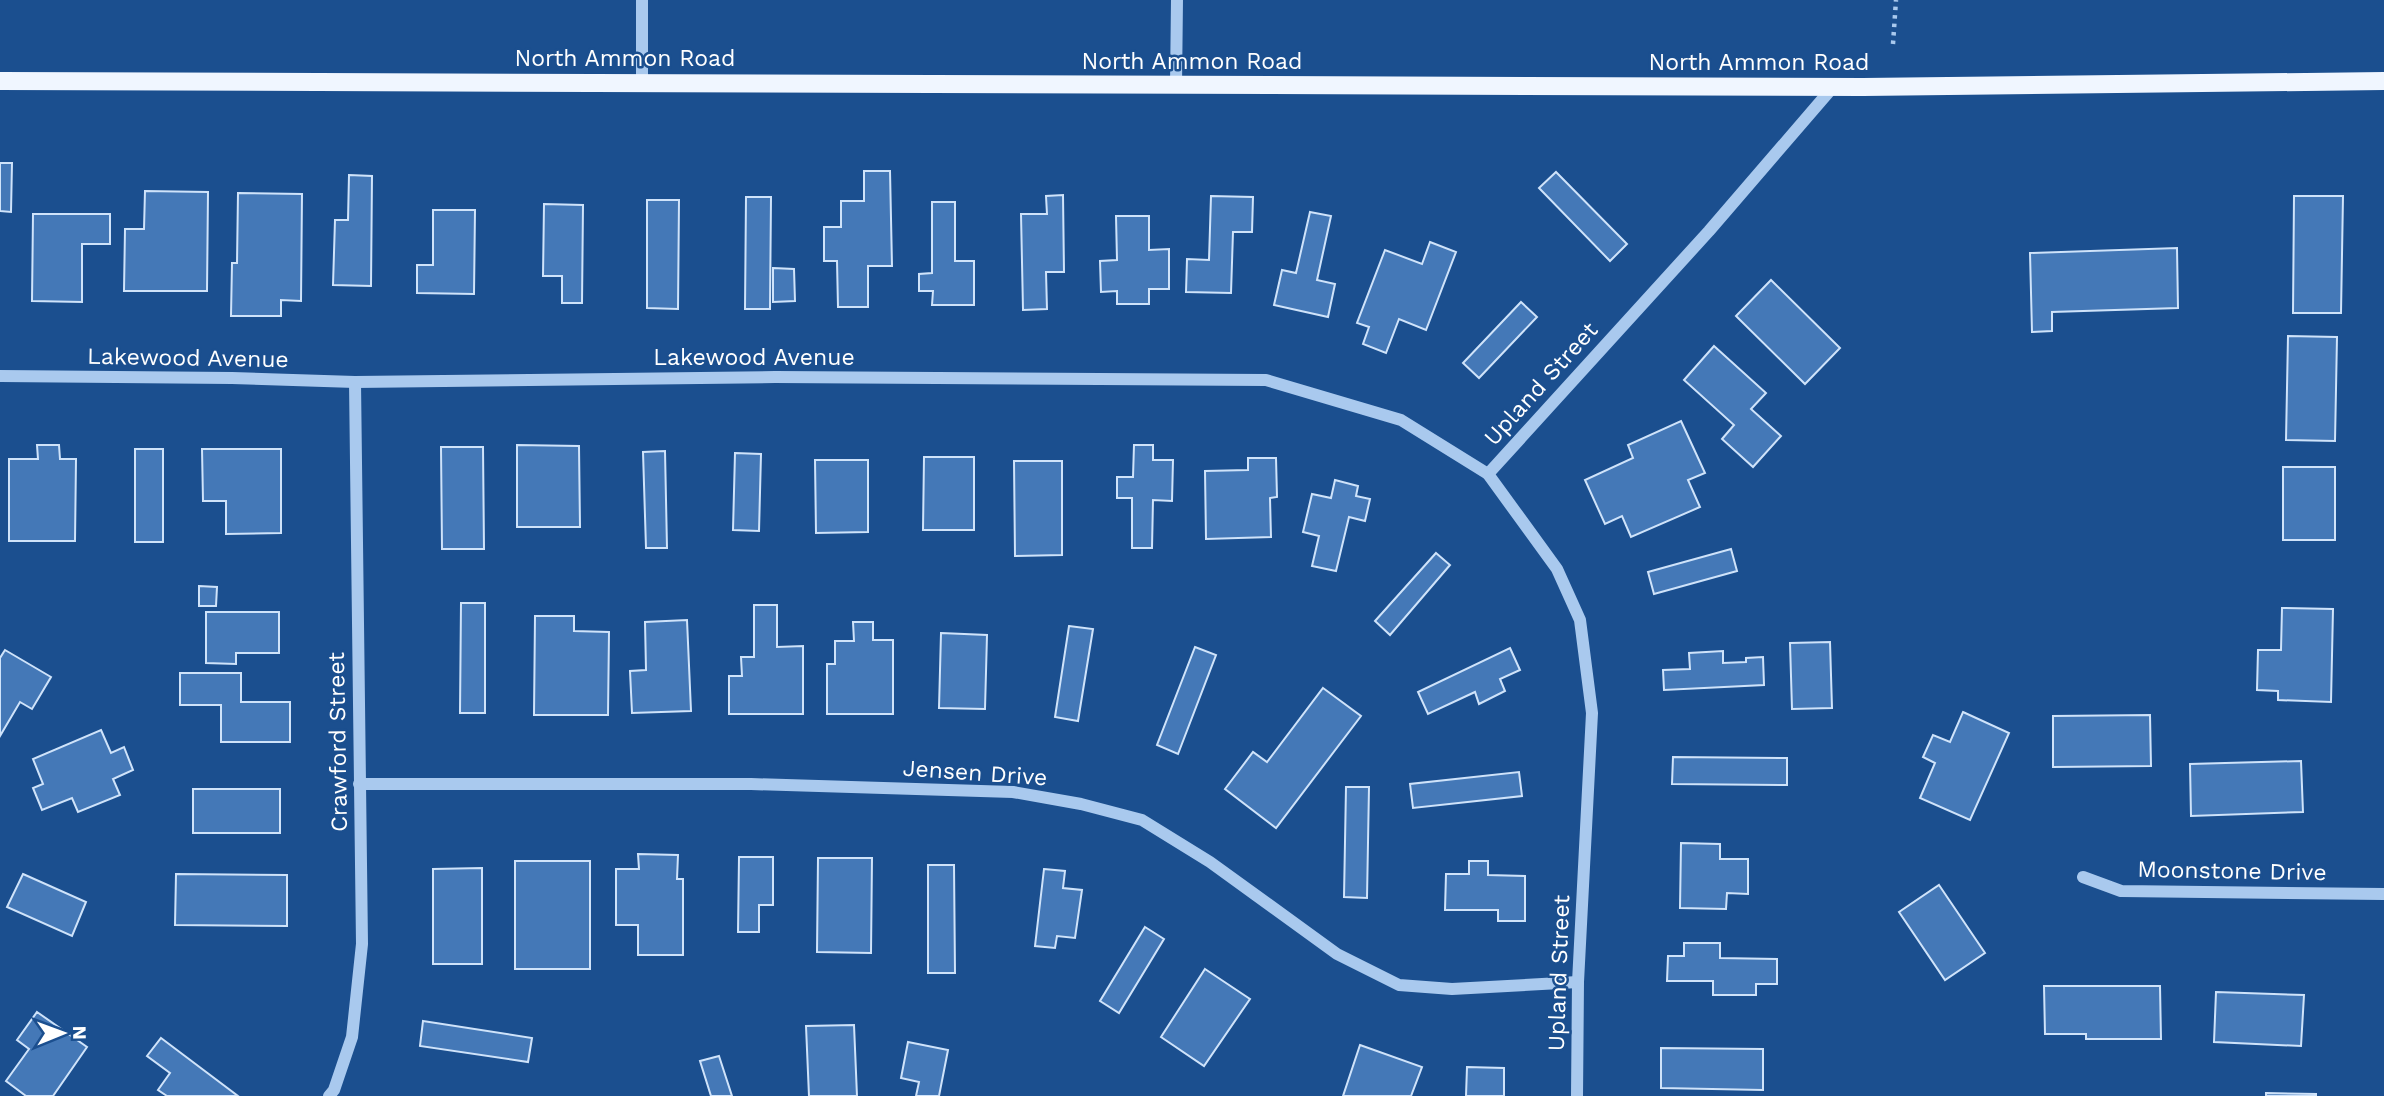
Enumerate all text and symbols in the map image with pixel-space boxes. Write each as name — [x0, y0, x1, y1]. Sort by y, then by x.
street label: North Ammon Road — [514, 45, 736, 72]
street label: North Ammon Road — [1081, 48, 1303, 75]
street label: North Ammon Road — [1648, 49, 1870, 76]
street label: Upland Street — [1479, 317, 1604, 451]
street label: Lakewood Avenue — [87, 343, 289, 373]
street label: Lakewood Avenue — [653, 344, 855, 371]
street label: Crawford Street — [323, 651, 353, 832]
street label: Jensen Drive — [902, 754, 1048, 792]
street label: Moonstone Drive — [2137, 856, 2327, 886]
street label: Upland Street — [1543, 894, 1575, 1052]
north arrow — [28, 998, 98, 1068]
text: N — [68, 1025, 91, 1040]

